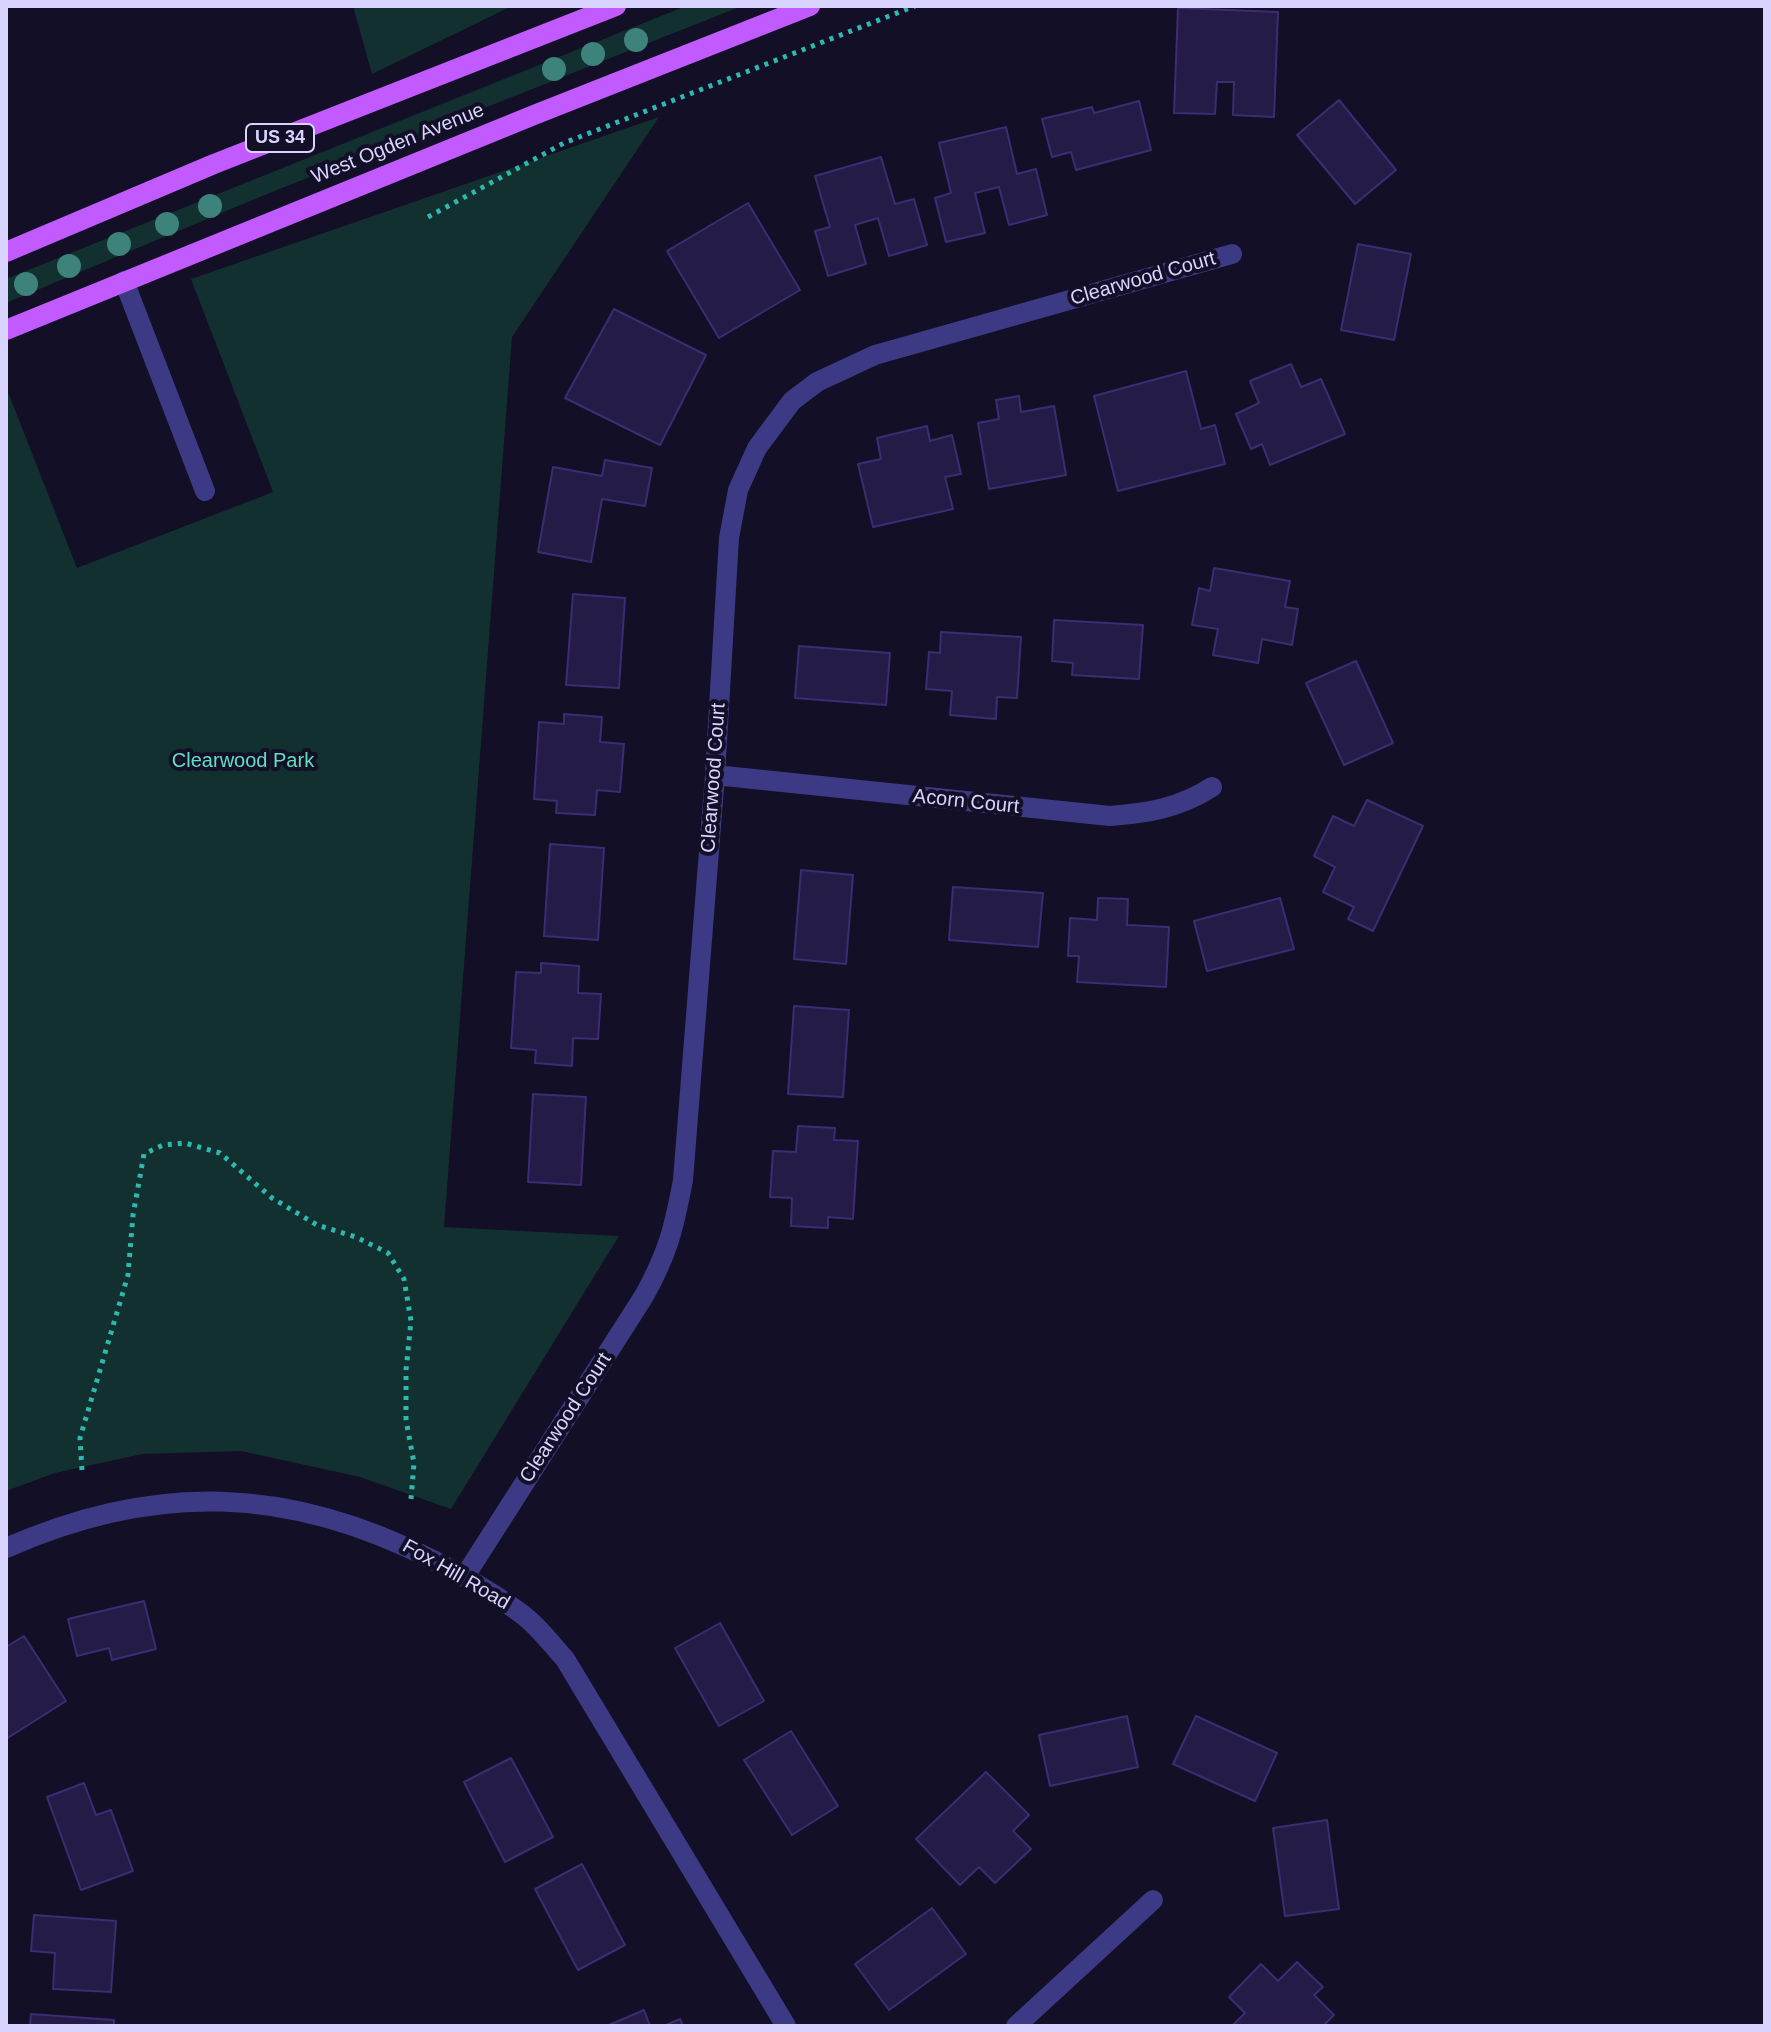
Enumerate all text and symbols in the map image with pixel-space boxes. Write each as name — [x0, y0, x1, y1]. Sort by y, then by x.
street label: West Ogden Avenue — [308, 98, 488, 190]
road number: US 34 — [246, 124, 314, 152]
street label: Clearwood Court — [1068, 247, 1218, 311]
street label: Clearwood Court — [697, 702, 731, 854]
park label: Clearwood Park — [172, 749, 314, 773]
street label: Acorn Court — [912, 784, 1020, 820]
street label: Clearwood Court — [515, 1349, 617, 1487]
street label: Fox Hill Road — [398, 1535, 514, 1615]

